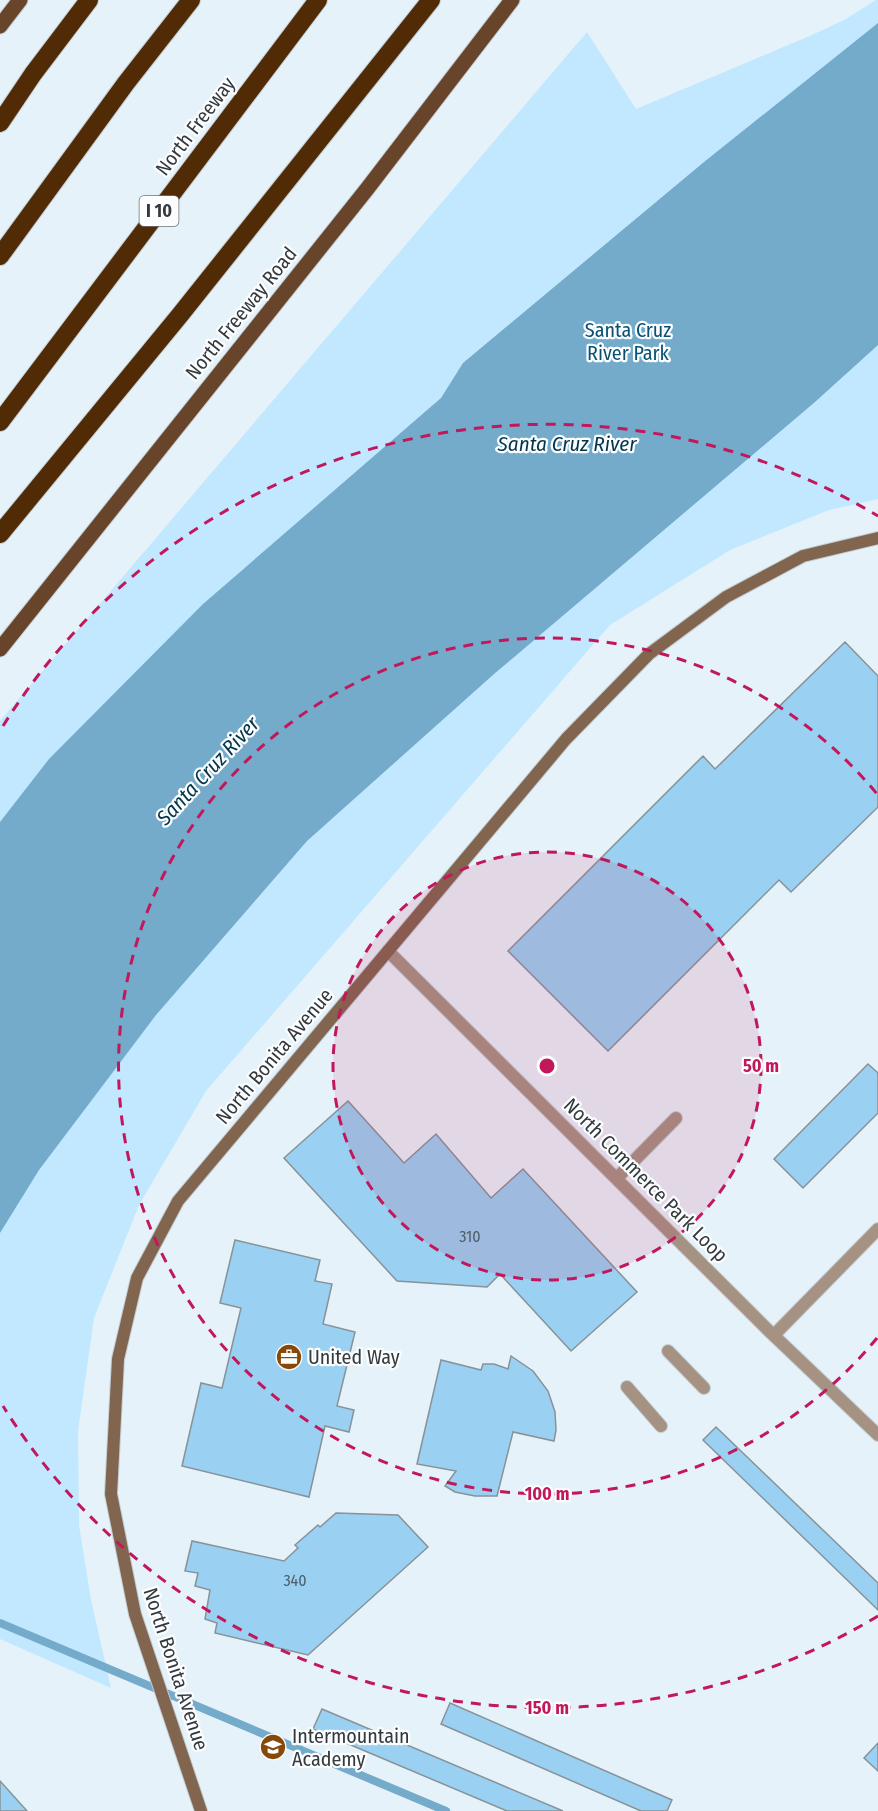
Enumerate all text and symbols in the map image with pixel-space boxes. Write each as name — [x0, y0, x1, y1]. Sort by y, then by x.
street label: North Freeway — [150, 72, 240, 180]
road number: I 10 — [140, 196, 178, 226]
street label: North Freeway Road — [180, 242, 302, 384]
park label: Santa Cruz River Park — [585, 318, 671, 365]
water label: Santa Cruz River — [497, 431, 637, 457]
water label: Santa Cruz River — [150, 711, 265, 831]
street label: North Bonita Avenue — [210, 983, 338, 1129]
text: 50 m — [743, 1055, 779, 1077]
centre of rings — [537, 1056, 557, 1076]
street label: North Commerce Park Loop — [559, 1093, 733, 1267]
house number: 310 — [459, 1227, 481, 1246]
office icon: United Way — [274, 1342, 304, 1372]
place label: United Way — [308, 1345, 400, 1369]
text: 100 m — [525, 1483, 569, 1505]
house number: 340 — [283, 1571, 307, 1590]
street label: North Bonita Avenue — [138, 1585, 214, 1753]
text: 150 m — [525, 1697, 569, 1719]
place label: Intermountain Academy — [292, 1724, 410, 1771]
school or university icon: Intermountain Academy — [258, 1732, 288, 1762]

